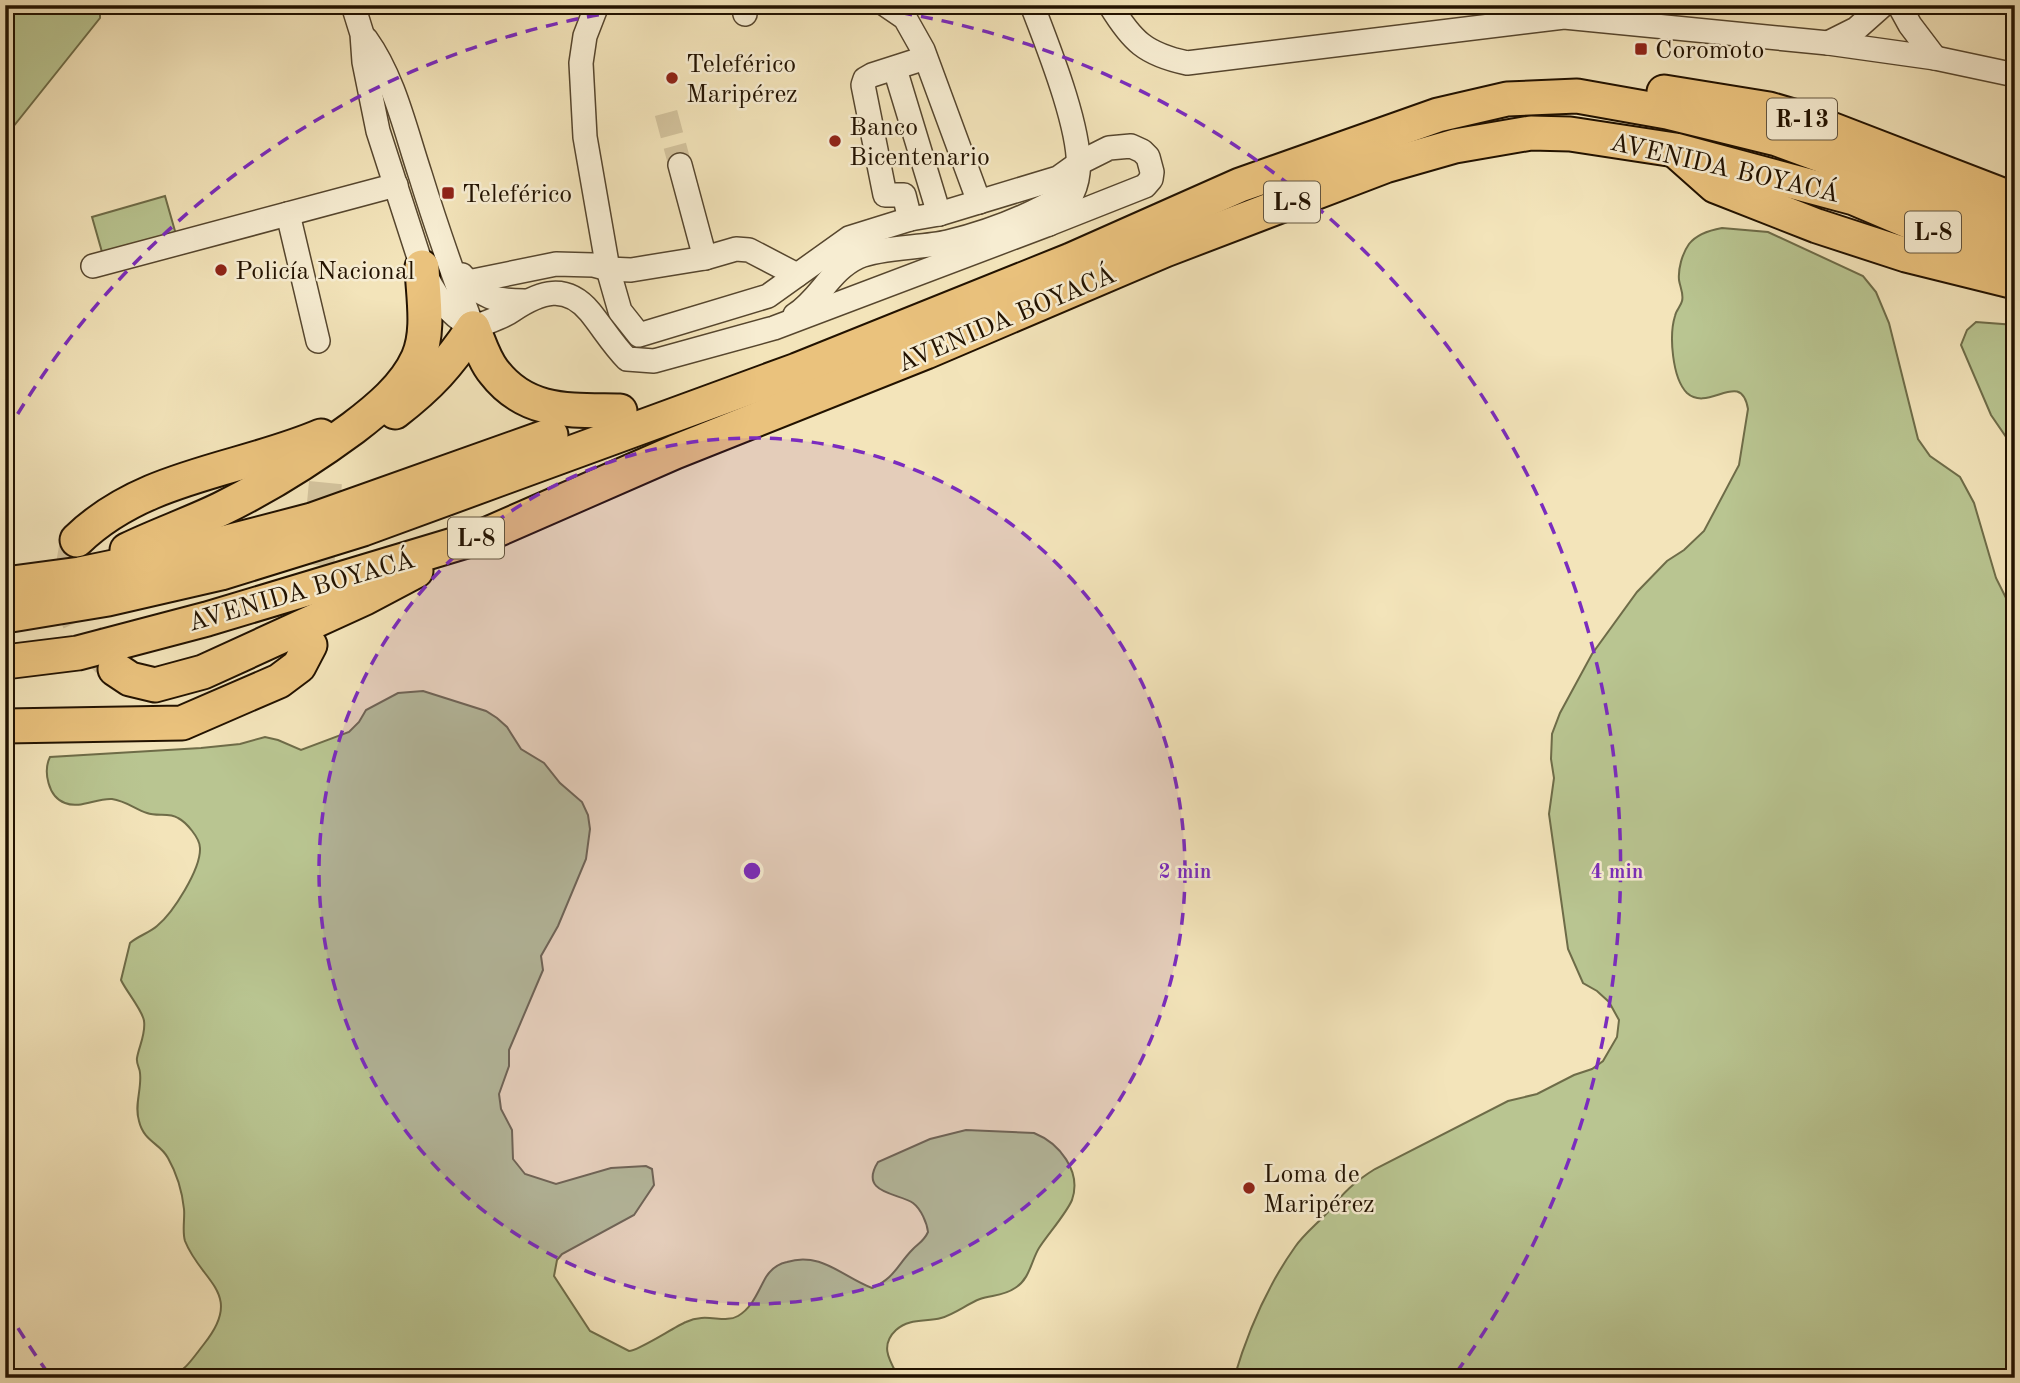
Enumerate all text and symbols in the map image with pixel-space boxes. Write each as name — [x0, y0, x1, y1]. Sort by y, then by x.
place label: Coromoto — [1655, 38, 1764, 64]
marker: Coromoto — [1633, 41, 1649, 57]
place label: Teleférico Maripérez — [686, 52, 798, 108]
marker: Teleférico Maripérez — [664, 70, 680, 86]
road number: R-13 — [1767, 98, 1837, 140]
place label: Banco Bicentenario — [849, 115, 990, 171]
street label: AVENIDA BOYACÁ — [1607, 126, 1843, 208]
marker: Banco Bicentenario — [827, 133, 843, 149]
place label: Teleférico — [462, 182, 572, 208]
road number: L-8 — [1264, 182, 1320, 222]
marker: Teleférico — [440, 185, 456, 201]
road number: L-8 — [1905, 212, 1961, 253]
street label: AVENIDA BOYACÁ — [892, 258, 1120, 378]
place label: Policía Nacional — [235, 259, 415, 285]
marker: Policía Nacional — [213, 262, 229, 278]
road number: L-8 — [448, 518, 504, 558]
street label: AVENIDA BOYACÁ — [184, 543, 418, 637]
centre of rings — [740, 859, 764, 883]
text: 2 min — [1159, 862, 1211, 883]
text: 4 min — [1591, 862, 1643, 883]
place label: Loma de Maripérez — [1263, 1162, 1375, 1218]
marker: Loma de Maripérez — [1241, 1180, 1257, 1196]

